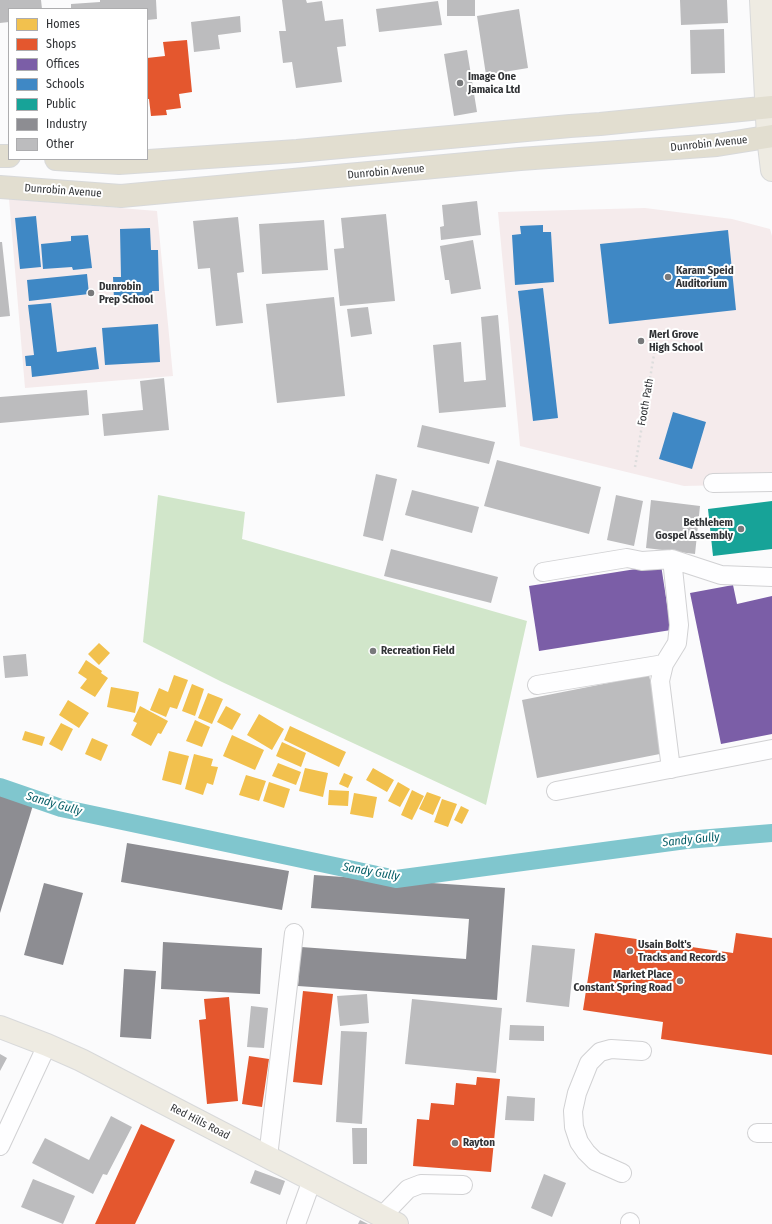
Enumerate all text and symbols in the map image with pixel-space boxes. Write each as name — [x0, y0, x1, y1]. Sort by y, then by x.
legend — [8, 8, 148, 160]
text: Homes — [46, 17, 80, 31]
text: Shops — [46, 37, 76, 51]
text: Offices — [46, 57, 79, 71]
place label: Image One Jamaica Ltd — [468, 70, 520, 96]
text: Schools — [46, 77, 84, 91]
marker: Image One Jamaica Ltd — [455, 78, 465, 88]
text: Public — [46, 97, 76, 111]
text: Industry — [46, 117, 87, 131]
street label: Dunrobin Avenue — [670, 133, 748, 155]
text: Other — [46, 137, 74, 151]
street label: Dunrobin Avenue — [347, 162, 425, 182]
street label: Dunrobin Avenue — [24, 182, 102, 200]
place label: Karam Speid Auditorium — [676, 264, 734, 290]
marker: Karam Speid Auditorium — [663, 272, 673, 282]
place label: Dunrobin Prep School — [99, 280, 153, 306]
marker: Dunrobin Prep School — [86, 288, 96, 298]
place label: Merl Grove High School — [649, 328, 703, 354]
marker: Merl Grove High School — [636, 336, 646, 346]
street label: Footh Path — [635, 377, 657, 427]
place label: Bethlehem Gospel Assembly — [655, 516, 733, 542]
marker: Bethlehem Gospel Assembly — [736, 524, 746, 534]
place label: Recreation Field — [381, 644, 455, 658]
marker: Recreation Field — [368, 646, 378, 656]
water label: Sandy Gully — [24, 789, 84, 819]
water label: Sandy Gully — [662, 830, 720, 850]
water label: Sandy Gully — [341, 860, 401, 884]
place label: Usain Bolt's Tracks and Records — [638, 938, 726, 964]
marker: Usain Bolt's Tracks and Records — [625, 946, 635, 956]
place label: Market Place Constant Spring Road — [574, 968, 672, 994]
marker: Market Place Constant Spring Road — [675, 976, 685, 986]
street label: Red Hills Road — [168, 1101, 232, 1143]
place label: Rayton — [463, 1136, 495, 1150]
marker: Rayton — [450, 1138, 460, 1148]

